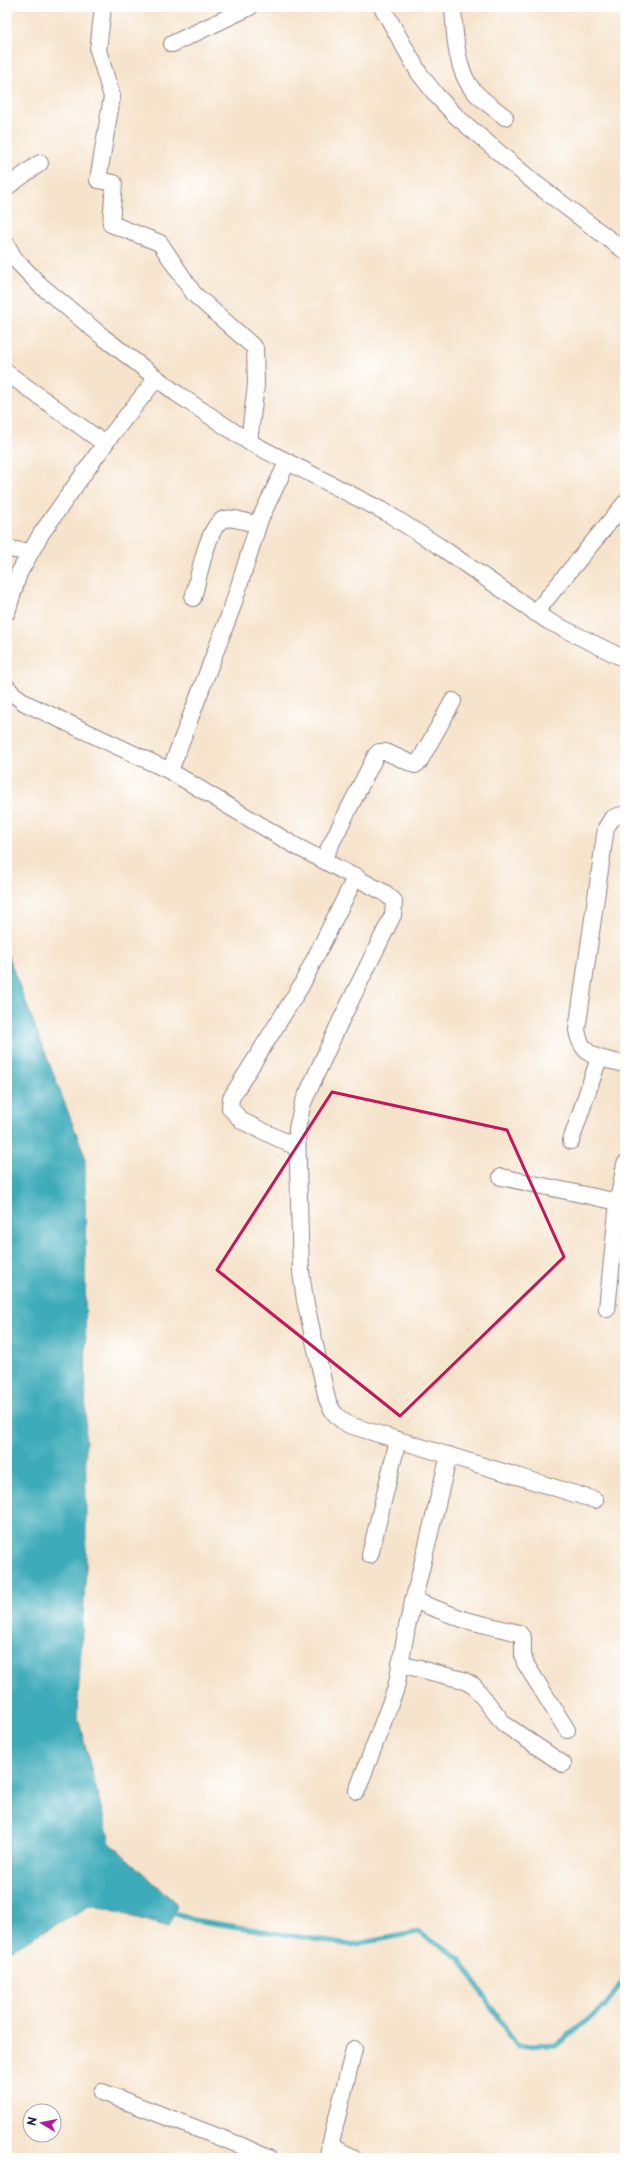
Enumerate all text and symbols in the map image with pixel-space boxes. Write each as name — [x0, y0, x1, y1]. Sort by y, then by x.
north arrow — [22, 2103, 62, 2143]
text: N — [23, 2115, 41, 2127]

